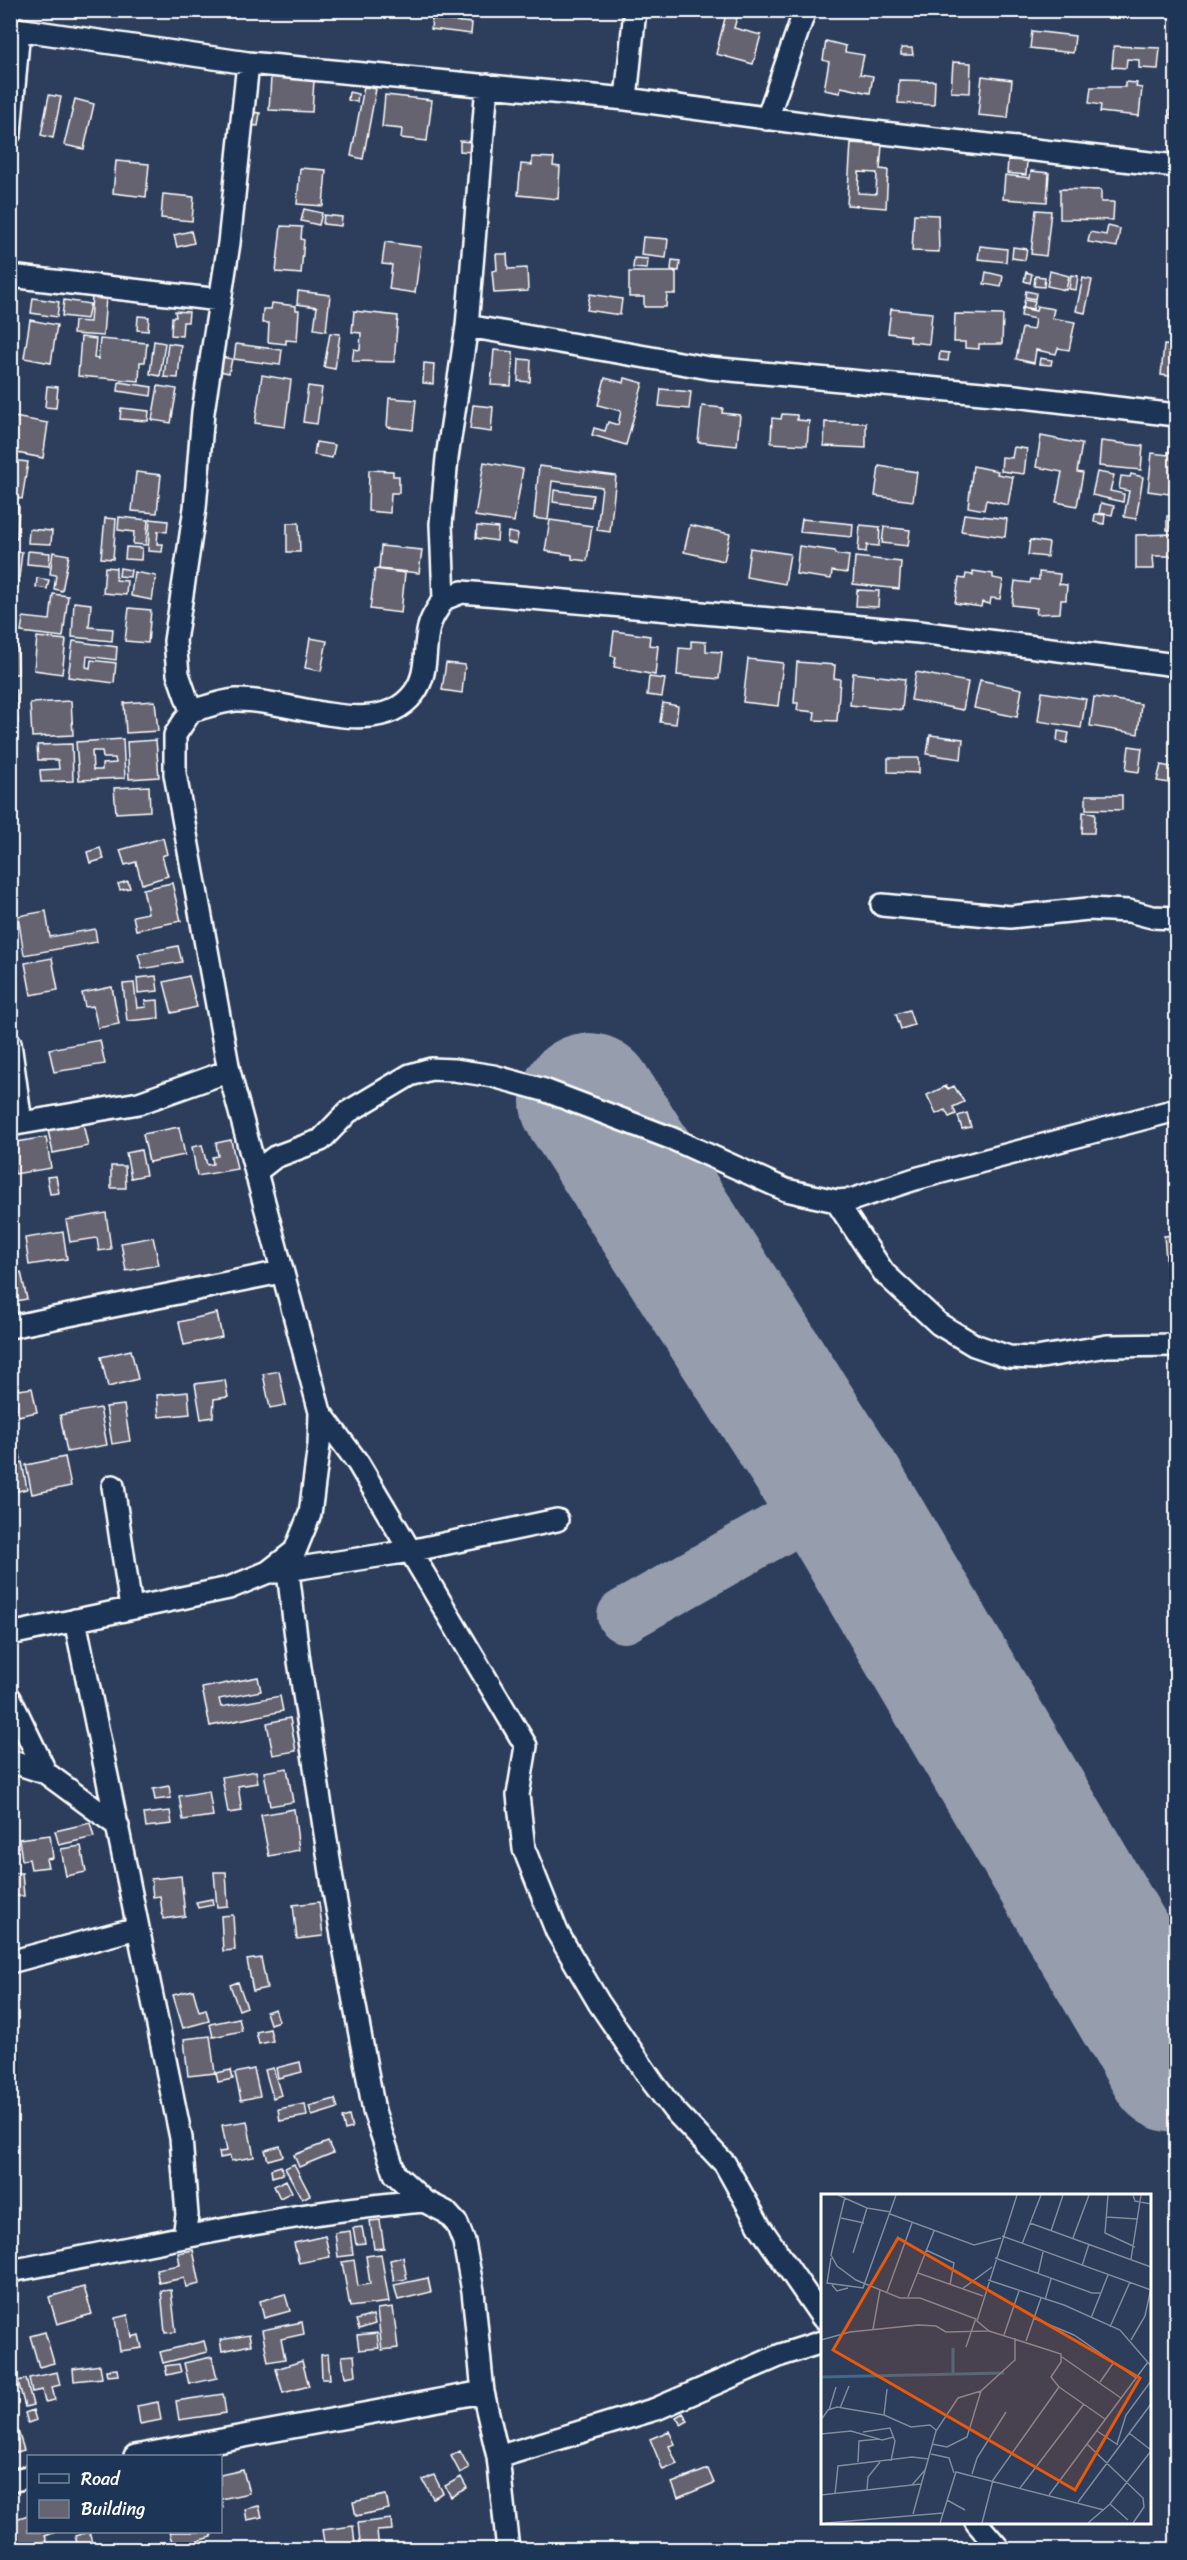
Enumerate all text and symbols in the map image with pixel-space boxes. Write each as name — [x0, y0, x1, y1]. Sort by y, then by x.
inset map — [821, 2194, 1151, 2524]
legend — [27, 2455, 222, 2533]
text: Road — [81, 2463, 121, 2495]
text: Building — [81, 2493, 145, 2525]

